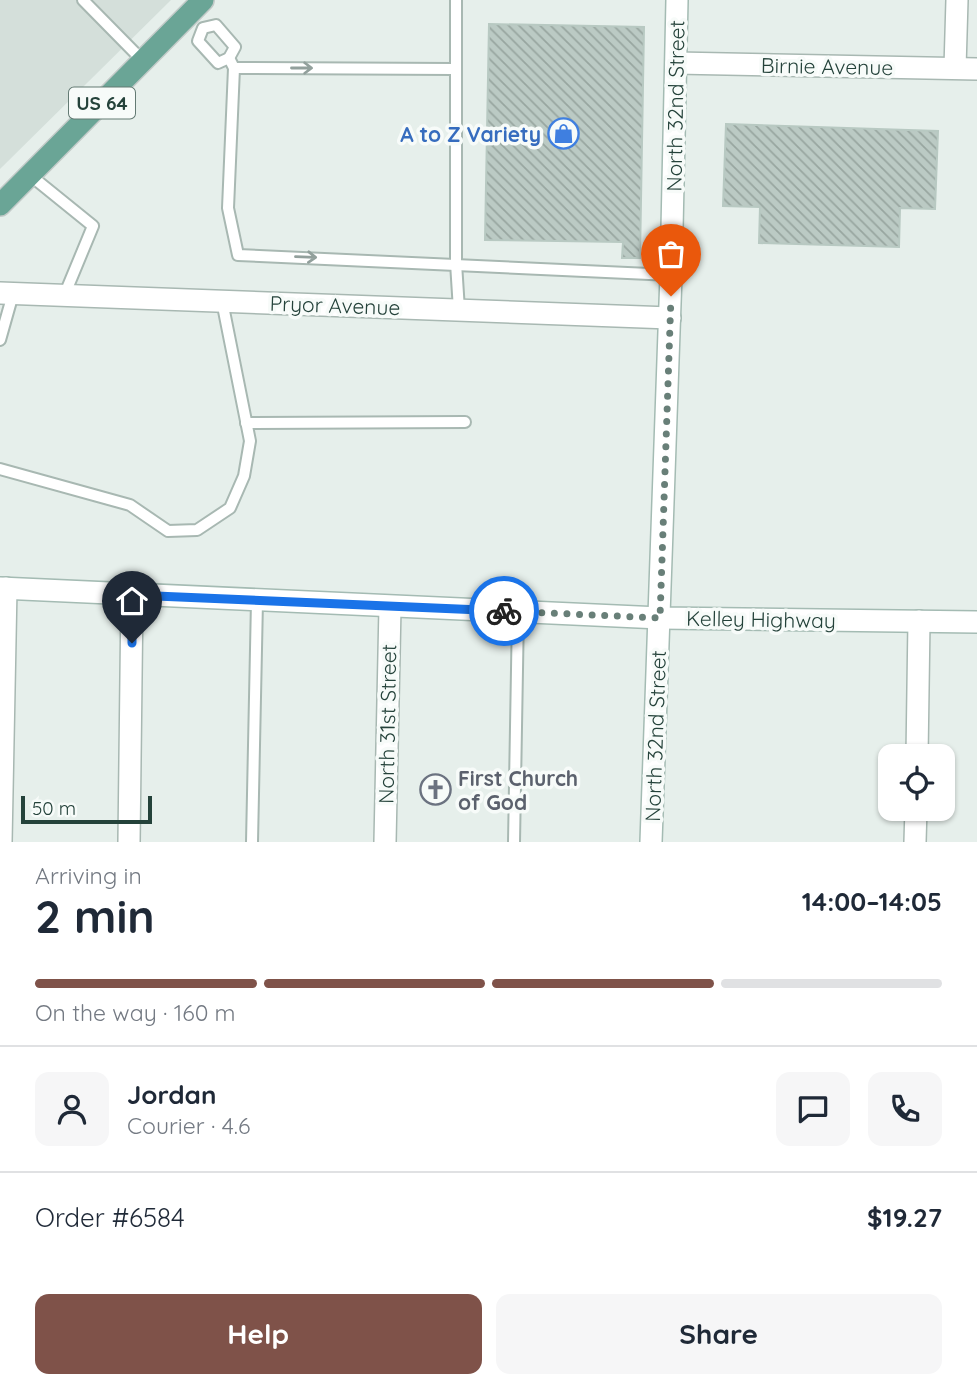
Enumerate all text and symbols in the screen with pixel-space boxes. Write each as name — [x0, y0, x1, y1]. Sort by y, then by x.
street label: North 32nd Street — [661, 20, 689, 192]
street label: Birnie Avenue — [761, 52, 893, 80]
one-way arrow — [290, 61, 313, 75]
road number: US 64 — [69, 88, 135, 118]
shop icon: A to Z Variety — [547, 117, 581, 151]
place label: A to Z Variety — [400, 121, 541, 147]
pin — [641, 224, 701, 296]
icon: bag — [652, 235, 690, 273]
one-way arrow — [294, 251, 317, 264]
street label: Pryor Avenue — [269, 290, 401, 320]
pin — [102, 571, 162, 643]
courier — [469, 576, 539, 646]
icon: home — [113, 582, 151, 620]
icon: bike — [485, 592, 523, 630]
street label: Kelley Highway — [686, 605, 836, 633]
street label: North 31st Street — [373, 644, 401, 804]
street label: North 32nd Street — [639, 650, 671, 822]
map controls — [878, 744, 955, 821]
button: locate — [878, 744, 955, 821]
place label: First Church of God — [458, 765, 578, 815]
church icon: First Church of God — [418, 773, 452, 807]
scale bar — [21, 793, 152, 825]
text: 50 m — [32, 796, 76, 820]
text: Arriving in — [35, 861, 142, 890]
text: 14:00–14:05 — [802, 885, 942, 918]
text: 2 min — [35, 887, 155, 945]
text: On the way · 160 m — [35, 998, 236, 1027]
button: person — [35, 1072, 109, 1146]
button: chat — [776, 1072, 850, 1146]
button: phone — [868, 1072, 942, 1146]
text: Jordan — [127, 1078, 216, 1111]
text: Courier · 4.6 — [127, 1111, 250, 1140]
text: Order #6584 — [35, 1201, 185, 1234]
text: $19.27 — [867, 1201, 942, 1234]
button: Help — [35, 1294, 482, 1374]
button: Share — [496, 1294, 942, 1374]

